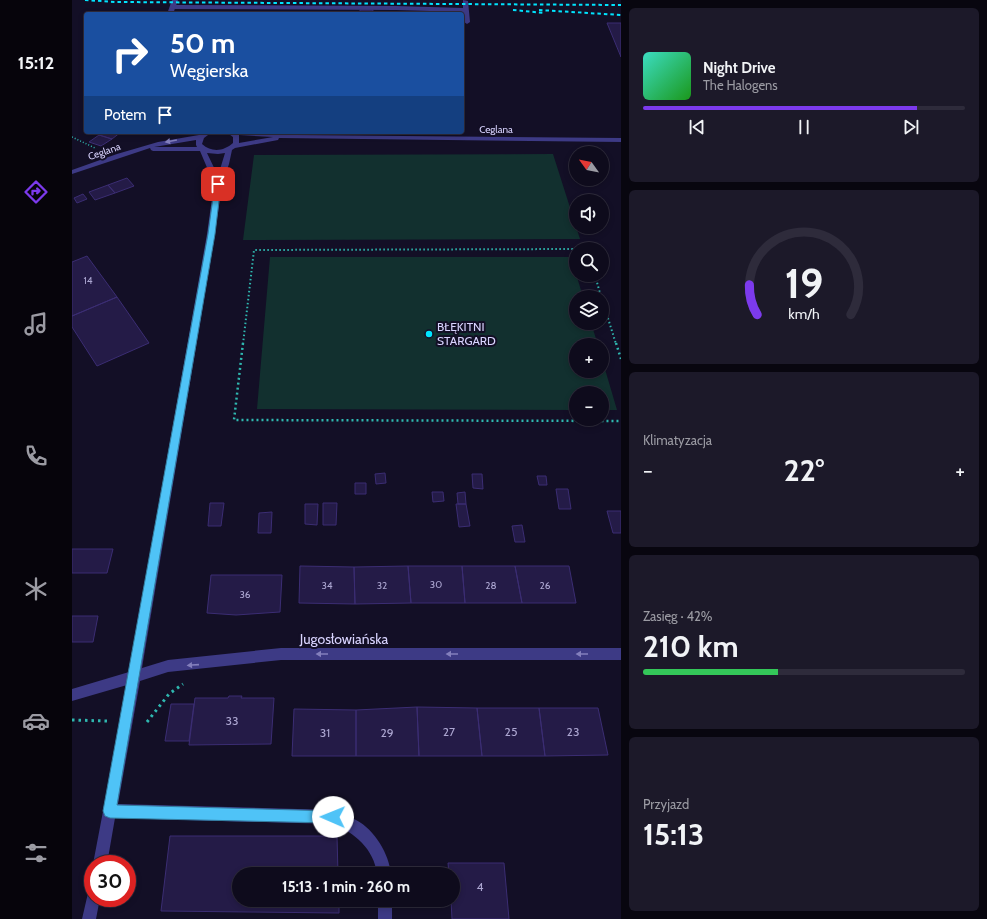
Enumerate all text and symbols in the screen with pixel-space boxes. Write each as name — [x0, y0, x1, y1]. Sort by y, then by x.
text: 50 m — [170, 26, 235, 60]
icon: right — [104, 28, 156, 80]
text: 15:12 — [18, 52, 54, 74]
text: Night Drive — [703, 59, 776, 77]
text: Węgierska — [170, 60, 248, 82]
text: The Halogens — [703, 77, 778, 93]
icon: arrive — [154, 104, 176, 126]
text: Potem — [104, 106, 146, 124]
icon: previous — [686, 116, 708, 138]
icon: pause — [793, 116, 815, 138]
icon: next — [900, 116, 922, 138]
street label: Ceglana — [479, 123, 513, 136]
one-way arrow — [165, 138, 177, 144]
street label: Ceglana — [86, 140, 122, 163]
north arrow — [569, 146, 609, 186]
map controls — [569, 146, 609, 426]
pin — [201, 167, 235, 201]
icon: arrive — [207, 173, 229, 195]
icon: directions — [22, 178, 50, 206]
button: sound — [569, 194, 609, 234]
button: search — [569, 242, 609, 282]
text: 19 — [785, 258, 823, 308]
house number: 14 — [83, 274, 93, 287]
button: layers — [569, 290, 609, 330]
text: km/h — [788, 305, 820, 323]
icon: music — [22, 310, 50, 338]
place label: BŁĘKITNI STARGARD — [437, 319, 496, 348]
marker: BŁĘKITNI STARGARD — [424, 329, 434, 339]
button: + — [569, 338, 609, 378]
button: − — [569, 386, 609, 426]
text: Klimatyzacja — [643, 432, 712, 448]
icon: phone — [22, 442, 50, 470]
text: 22° — [784, 452, 824, 489]
text: − — [643, 457, 653, 484]
text: + — [955, 457, 965, 484]
icon: climate — [22, 575, 50, 603]
house number: 30 — [430, 578, 442, 591]
house number: 34 — [321, 579, 333, 592]
house number: 32 — [377, 579, 387, 592]
house number: 28 — [485, 579, 497, 592]
house number: 26 — [540, 579, 551, 592]
house number: 36 — [239, 588, 251, 601]
text: Zasięg · 42% — [643, 608, 712, 624]
text: 210 km — [643, 628, 739, 665]
street label: Jugosłowiańska — [299, 630, 389, 648]
one-way arrow — [315, 651, 328, 657]
one-way arrow — [445, 651, 458, 657]
one-way arrow — [575, 651, 588, 657]
one-way arrow — [187, 661, 199, 668]
icon: car — [22, 707, 50, 735]
house number: 33 — [226, 713, 238, 728]
house number: 27 — [443, 724, 455, 739]
house number: 25 — [505, 724, 517, 739]
house number: 23 — [567, 724, 579, 739]
house number: 31 — [320, 725, 330, 740]
house number: 29 — [380, 725, 394, 740]
position arrow — [312, 796, 354, 838]
text: Przyjazd — [643, 796, 689, 812]
text: 15:13 — [643, 816, 704, 853]
icon: filters — [22, 839, 50, 867]
speed limit sign: 30 — [84, 855, 136, 907]
text: 15:13 · 1 min · 260 m — [282, 878, 410, 896]
house number: 4 — [477, 879, 484, 894]

